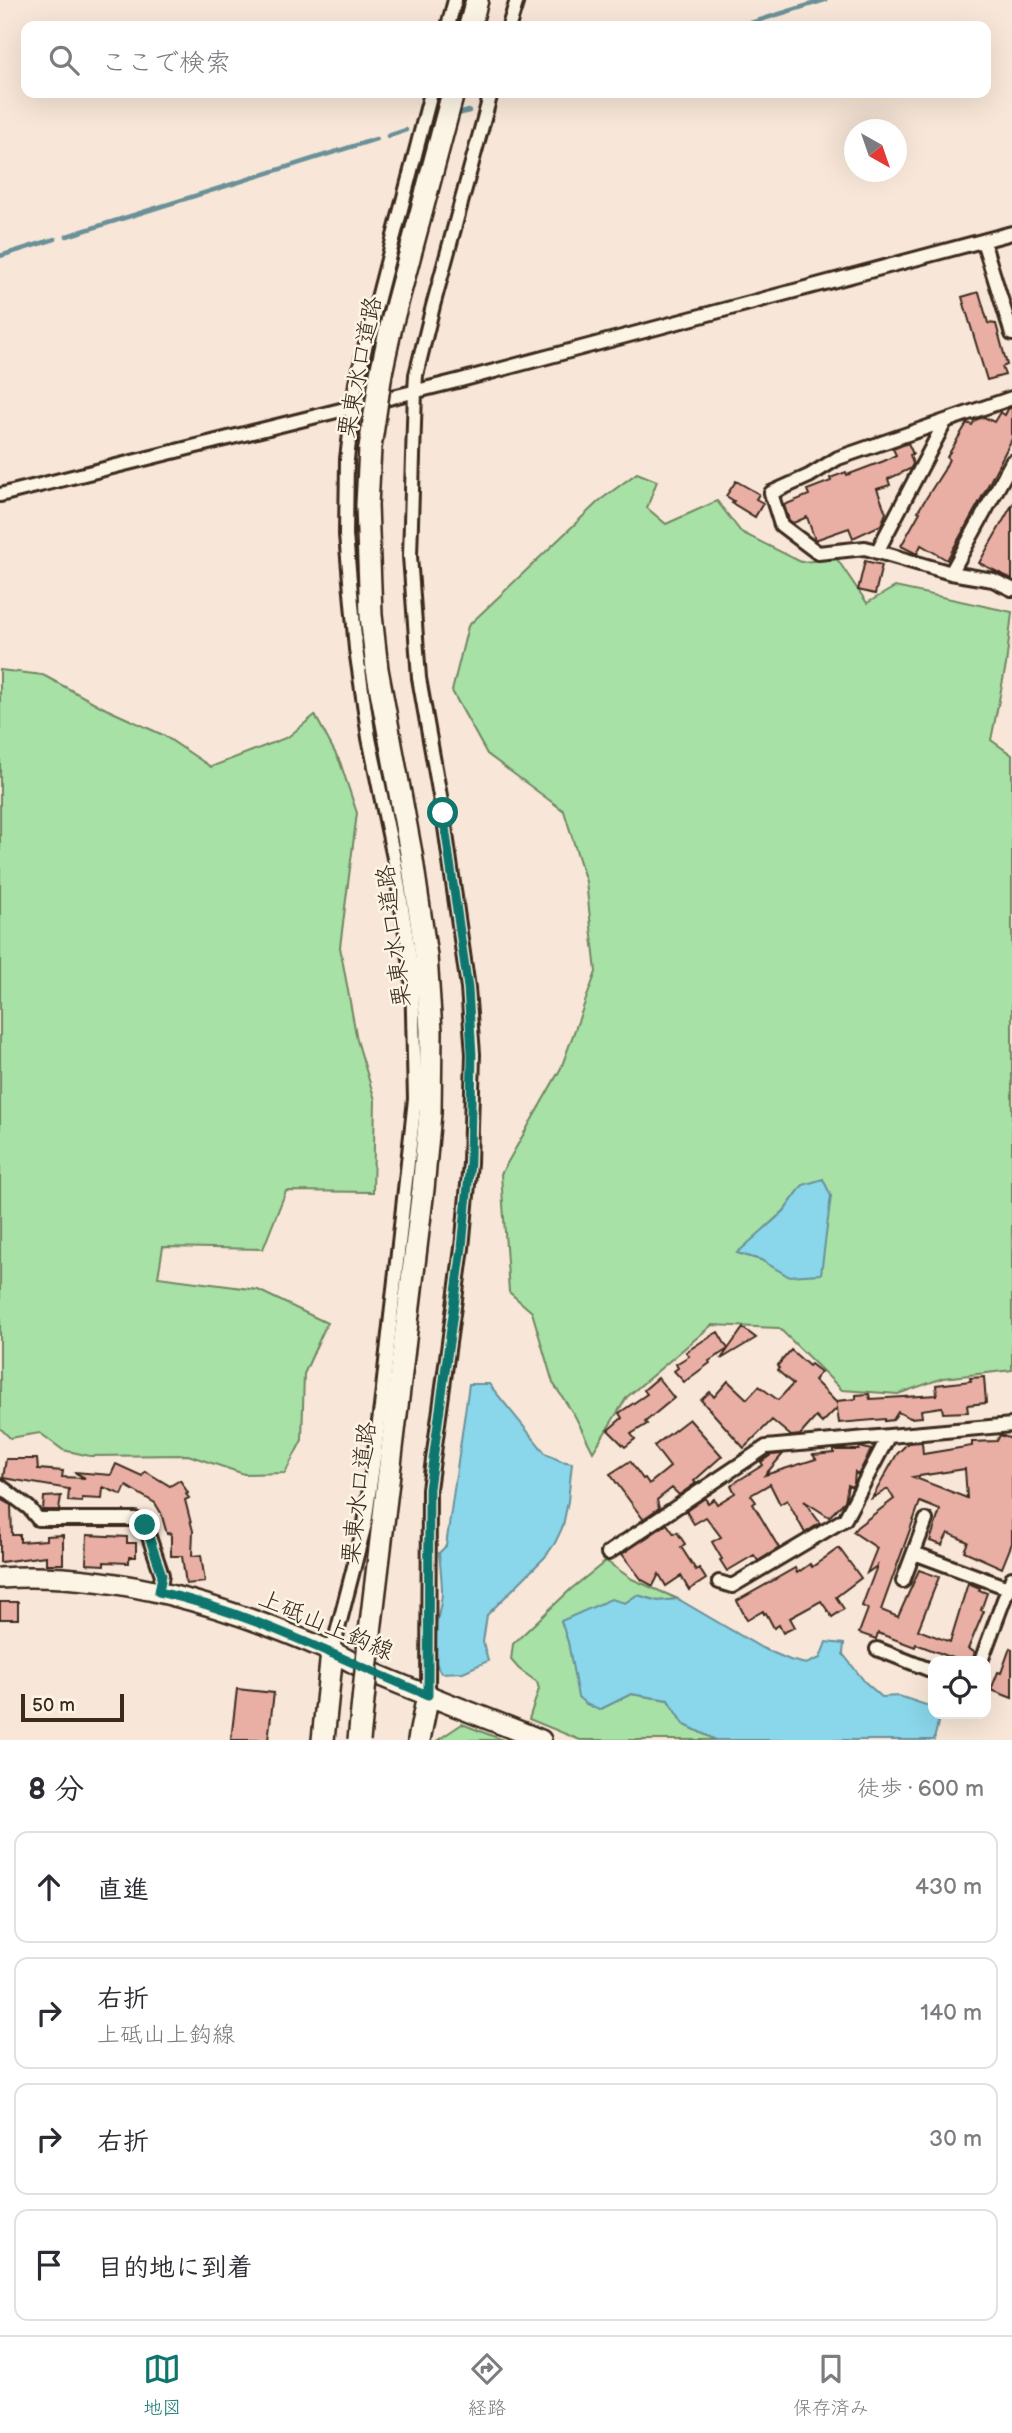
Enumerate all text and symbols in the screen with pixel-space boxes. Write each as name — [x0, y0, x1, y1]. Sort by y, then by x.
search box — [21, 21, 991, 98]
icon: search — [45, 41, 83, 79]
text: ここで検索 — [101, 48, 231, 79]
north arrow — [844, 119, 907, 182]
street label: 栗東水口道路 — [332, 294, 388, 440]
route start — [427, 797, 458, 828]
street label: 栗東水口道路 — [371, 863, 417, 1009]
street label: 栗東水口道路 — [336, 1420, 382, 1566]
route end — [129, 1509, 160, 1540]
street label: 上砥山上鈎線 — [254, 1584, 398, 1666]
map controls — [928, 1656, 991, 1719]
button: locate — [928, 1656, 991, 1719]
scale bar — [21, 1691, 124, 1723]
text: 50 m — [32, 1694, 75, 1717]
text: 8 分 — [28, 1772, 84, 1808]
text: 徒歩 · 600 m — [857, 1775, 984, 1803]
icon: ahead — [30, 1868, 68, 1906]
text: 430 m — [915, 1873, 982, 1901]
text: 直進 — [97, 1875, 149, 1906]
text: 右折 — [97, 1984, 149, 2015]
icon: right — [30, 1994, 68, 2032]
text: 140 m — [920, 1999, 982, 2027]
text: 上砥山上鈎線 — [97, 2021, 235, 2049]
icon: right — [30, 2120, 68, 2158]
text: 30 m — [929, 2125, 982, 2153]
text: 右折 — [97, 2127, 149, 2158]
icon: arrive — [30, 2246, 68, 2284]
text: 目的地に到着 — [97, 2253, 253, 2284]
tab: 地図 — [143, 2350, 181, 2420]
tab: 経路 — [468, 2350, 506, 2420]
tab: 保存済み — [793, 2350, 869, 2420]

